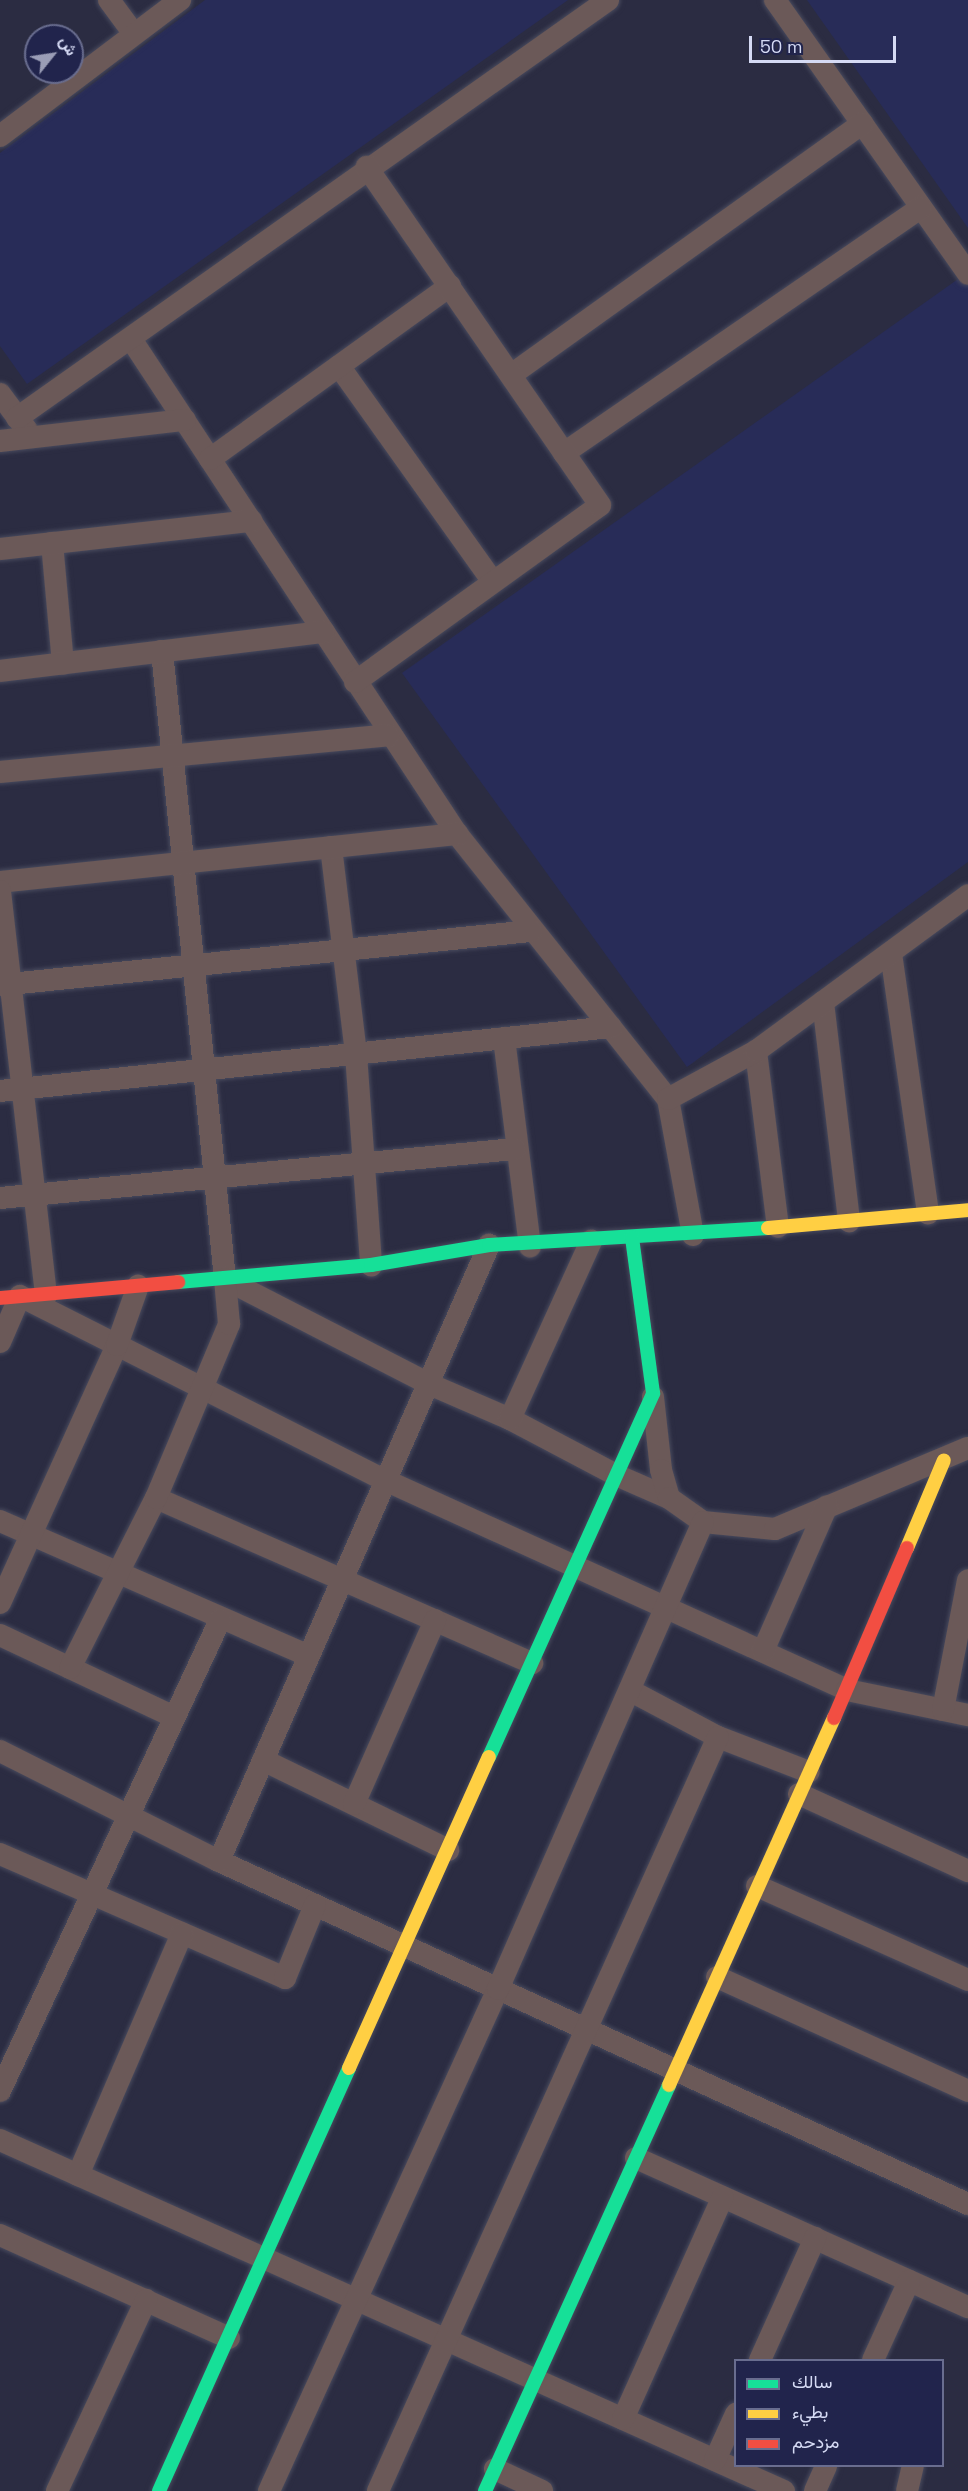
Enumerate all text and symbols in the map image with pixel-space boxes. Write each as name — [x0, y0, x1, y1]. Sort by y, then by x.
north arrow — [24, 24, 84, 84]
scale bar — [752, 24, 899, 62]
text: ش — [54, 32, 82, 59]
text: 50 m — [760, 35, 802, 58]
legend — [734, 2359, 944, 2467]
text: سالك — [792, 2370, 832, 2393]
text: بطيء — [792, 2400, 828, 2423]
text: مزدحم — [792, 2430, 839, 2453]

